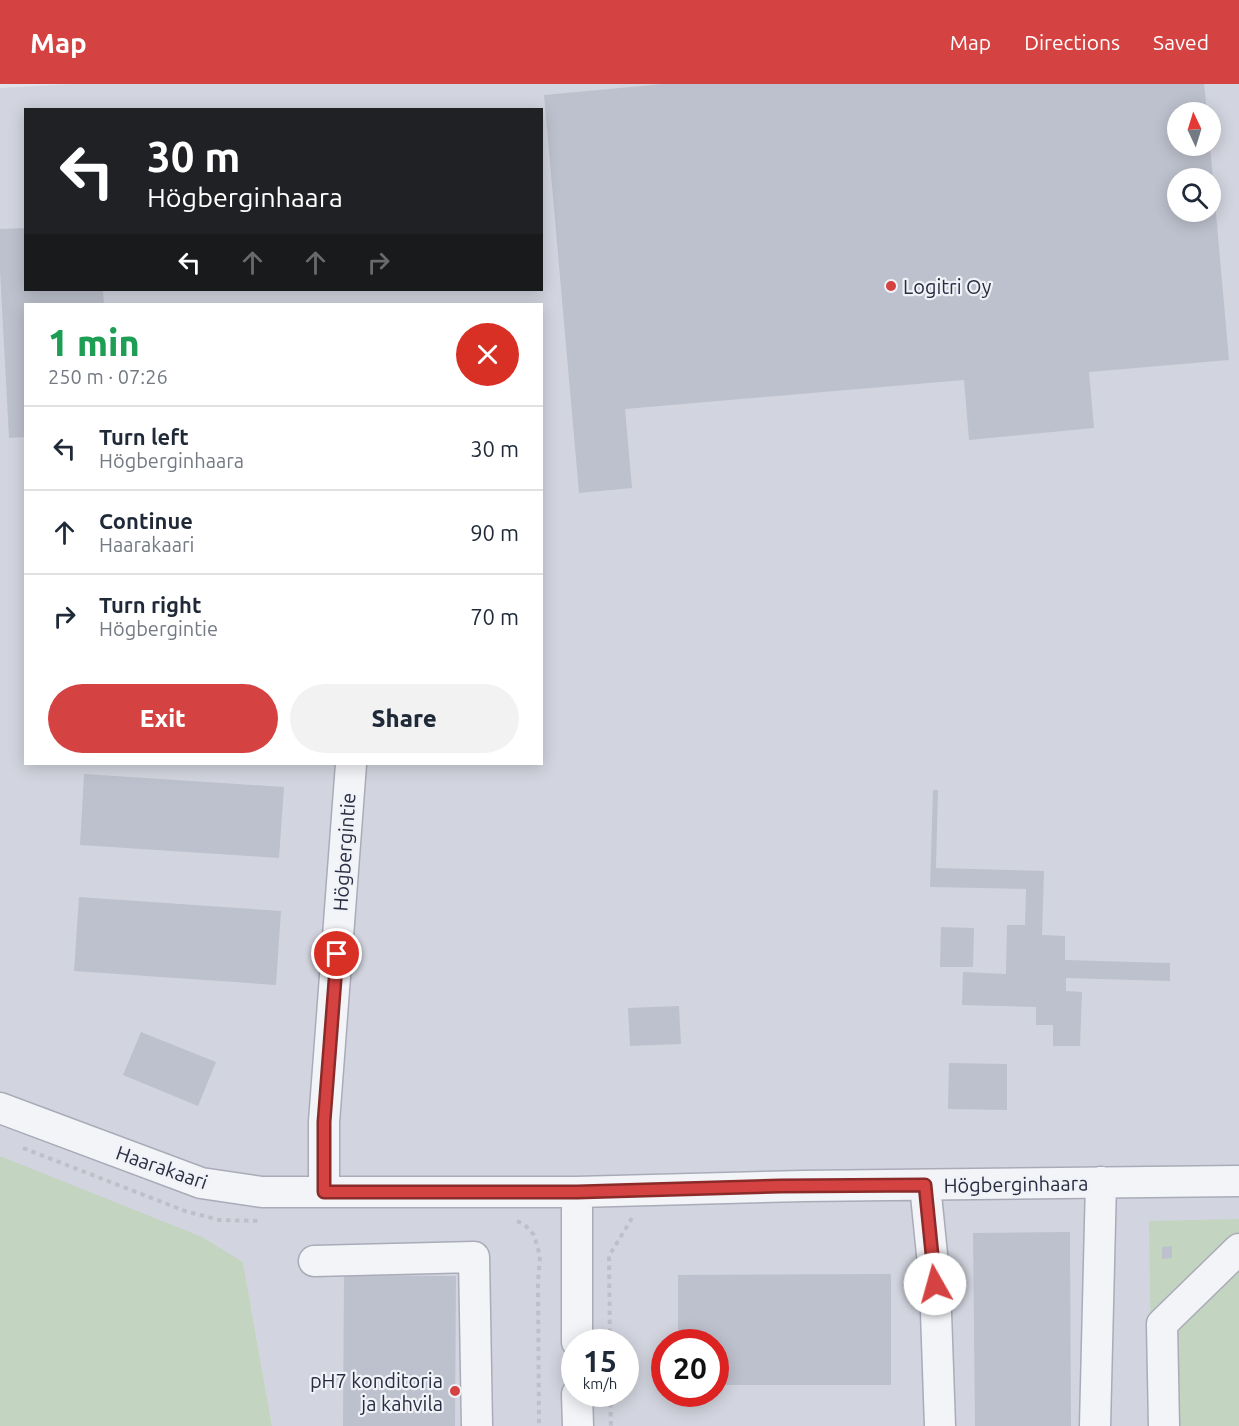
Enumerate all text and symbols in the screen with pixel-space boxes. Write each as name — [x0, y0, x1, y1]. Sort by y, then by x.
text: Map — [30, 27, 87, 58]
text: Map — [950, 30, 991, 54]
text: Directions — [1024, 30, 1120, 54]
text: Saved — [1153, 30, 1209, 54]
north arrow — [1167, 102, 1221, 156]
map controls — [1167, 102, 1221, 222]
icon: left — [48, 132, 126, 210]
text: 30 m — [147, 133, 241, 180]
button: search — [1167, 168, 1221, 222]
text: Högberginhaara — [147, 182, 343, 212]
icon: left — [173, 246, 206, 279]
icon: ahead — [236, 246, 269, 279]
icon: ahead — [299, 246, 332, 279]
icon: right — [362, 246, 395, 279]
place label: Logitri Oy — [903, 275, 992, 298]
marker: Logitri Oy — [884, 279, 898, 293]
text: 1 min — [48, 322, 140, 363]
button: close — [456, 323, 519, 386]
text: 250 m · 07:26 — [48, 365, 168, 388]
text: Turn left — [99, 424, 189, 449]
icon: left — [48, 432, 81, 465]
text: 30 m — [470, 436, 519, 461]
text: Högberginhaara — [99, 449, 244, 472]
text: Continue — [99, 508, 193, 533]
icon: ahead — [48, 516, 81, 549]
text: 90 m — [470, 520, 519, 545]
text: Haarakaari — [99, 533, 194, 556]
text: Turn right — [99, 592, 201, 617]
icon: right — [48, 600, 81, 633]
text: 70 m — [470, 604, 519, 629]
text: Högbergintie — [99, 617, 218, 640]
button: Exit — [48, 684, 278, 753]
button: Share — [290, 684, 519, 753]
street label: Högbergintie — [328, 792, 360, 912]
pin — [311, 928, 362, 979]
icon: arrive — [320, 937, 353, 970]
street label: Haarakaari — [113, 1141, 211, 1193]
street label: Högberginhaara — [943, 1171, 1089, 1197]
position arrow — [903, 1252, 967, 1316]
speed limit sign: 20 — [651, 1329, 729, 1407]
text: 15 — [583, 1344, 617, 1378]
place label: pH7 konditoria ja kahvila — [310, 1369, 443, 1415]
text: km/h — [583, 1375, 617, 1392]
marker: pH7 konditoria ja kahvila — [448, 1384, 462, 1398]

